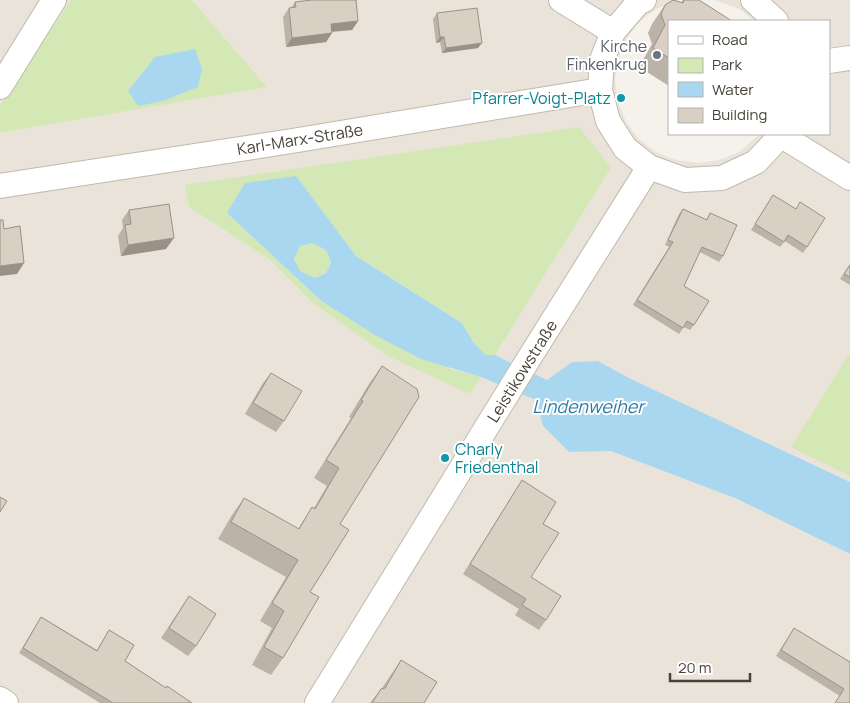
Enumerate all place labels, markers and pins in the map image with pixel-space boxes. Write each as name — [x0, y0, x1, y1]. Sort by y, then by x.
place label: Kirche Finkenkrug — [567, 35, 647, 75]
marker: Kirche Finkenkrug — [651, 49, 663, 61]
place label: Pfarrer-Voigt-Platz — [472, 87, 611, 109]
marker: Pfarrer-Voigt-Platz — [615, 92, 627, 104]
place label: Charly Friedenthal — [455, 438, 539, 478]
marker: Charly Friedenthal — [439, 452, 451, 464]

